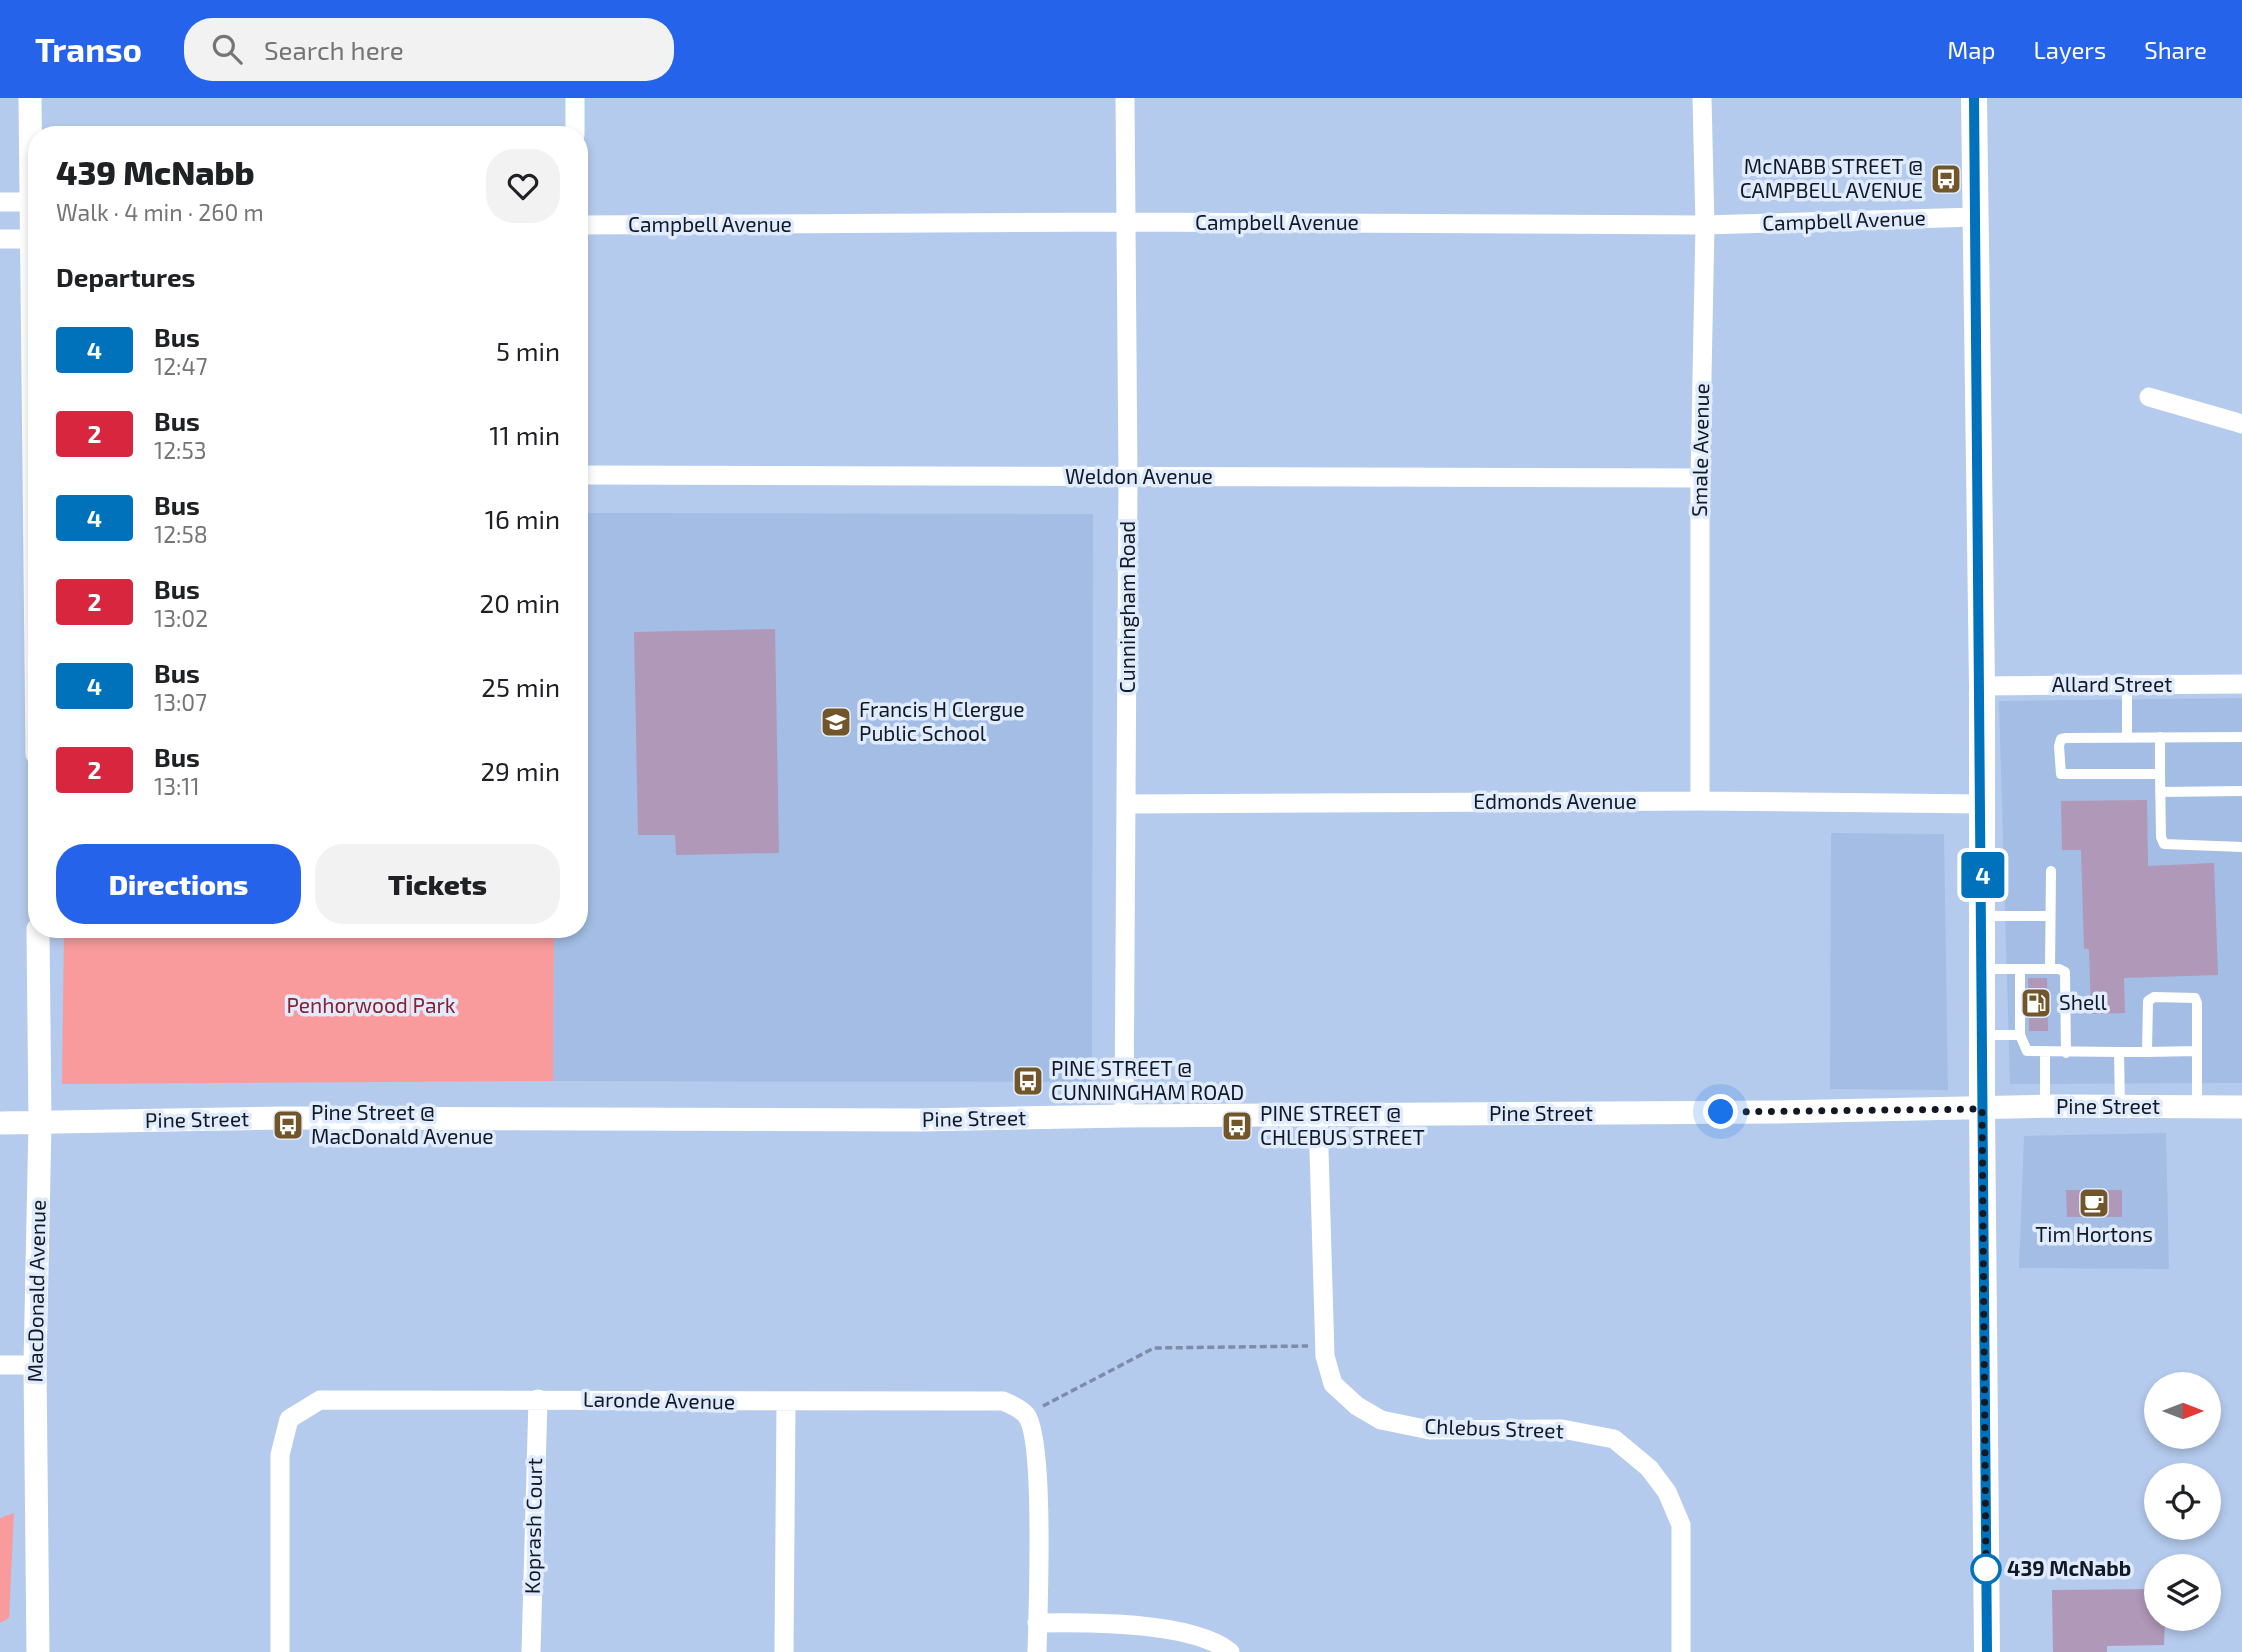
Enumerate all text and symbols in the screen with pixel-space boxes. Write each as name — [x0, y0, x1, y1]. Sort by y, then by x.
search box — [184, 18, 674, 81]
text: Transo — [35, 29, 142, 69]
icon: search — [208, 30, 246, 68]
text: Search here — [264, 34, 404, 65]
text: Map — [1947, 35, 1995, 64]
text: Layers — [2033, 35, 2106, 64]
text: Share — [2144, 35, 2207, 64]
button: heart — [486, 149, 560, 223]
text: 439 McNabb — [56, 152, 255, 192]
place label: McNABB STREET @ CAMPBELL AVENUE — [1740, 153, 1923, 202]
bus stop icon: McNABB STREET @ CAMPBELL AVENUE — [1929, 162, 1963, 196]
text: Walk · 4 min · 260 m — [56, 198, 264, 226]
street label: Campbell Avenue — [1762, 204, 1926, 235]
street label: Campbell Avenue — [1195, 209, 1359, 234]
street label: Campbell Avenue — [628, 211, 792, 236]
text: Departures — [56, 261, 195, 292]
text: Bus — [154, 321, 200, 352]
text: 4 — [87, 335, 102, 364]
text: 5 min — [496, 335, 560, 366]
text: 12:47 — [154, 352, 207, 380]
street label: Smale Avenue — [1686, 383, 1713, 517]
text: Bus — [154, 405, 200, 436]
text: 2 — [88, 419, 101, 448]
text: 11 min — [489, 419, 560, 450]
text: 12:53 — [154, 436, 207, 464]
street label: Weldon Avenue — [1065, 463, 1213, 488]
text: Bus — [154, 489, 200, 520]
text: 4 — [87, 503, 102, 532]
text: 16 min — [485, 503, 560, 534]
text: 12:58 — [154, 520, 208, 548]
street label: Cunningham Road — [1114, 521, 1139, 693]
text: Bus — [154, 573, 200, 604]
text: 2 — [88, 587, 101, 616]
text: 20 min — [480, 587, 560, 618]
text: 13:02 — [154, 604, 208, 632]
text: Bus — [154, 657, 200, 688]
text: 4 — [87, 671, 102, 700]
text: 25 min — [481, 671, 560, 702]
street label: Allard Street — [2052, 671, 2172, 696]
text: 13:07 — [154, 688, 207, 716]
place label: Francis H Clergue Public School — [859, 696, 1024, 745]
school or university icon: Francis H Clergue Public School — [819, 705, 853, 739]
text: Bus — [154, 741, 200, 772]
text: 2 — [88, 755, 101, 784]
text: 29 min — [480, 755, 560, 786]
text: 13:11 — [154, 772, 200, 800]
street label: Edmonds Avenue — [1473, 788, 1637, 813]
button: Directions — [56, 844, 301, 924]
button: Tickets — [315, 844, 560, 924]
line badge: 4 — [1960, 852, 2006, 898]
text: 4 — [1975, 860, 1991, 889]
fuel station icon: Shell — [2019, 986, 2053, 1020]
place label: Shell — [2059, 989, 2107, 1014]
park label: Penhorwood Park — [286, 992, 456, 1017]
place label: PINE STREET @ CUNNINGHAM ROAD — [1051, 1055, 1244, 1104]
bus stop icon: PINE STREET @ CUNNINGHAM ROAD — [1011, 1064, 1045, 1098]
street label: Pine Street — [2056, 1093, 2160, 1118]
your location — [1703, 1094, 1738, 1129]
place label: Pine Street @ MacDonald Avenue — [311, 1099, 494, 1148]
place label: PINE STREET @ CHLEBUS STREET — [1260, 1100, 1425, 1149]
street label: Pine Street — [1489, 1100, 1593, 1125]
street label: Pine Street — [922, 1104, 1026, 1131]
street label: Pine Street — [145, 1105, 249, 1132]
bus stop icon: Pine Street @ MacDonald Avenue — [271, 1108, 305, 1142]
bus stop icon: PINE STREET @ CHLEBUS STREET — [1220, 1109, 1254, 1143]
cafe icon: Tim Hortons — [2077, 1186, 2111, 1220]
street label: MacDonald Avenue — [21, 1199, 50, 1382]
place label: Tim Hortons — [2035, 1221, 2153, 1246]
north arrow — [2144, 1372, 2221, 1449]
map controls — [2144, 1372, 2221, 1631]
street label: Laronde Avenue — [583, 1386, 735, 1413]
street label: Chlebus Street — [1424, 1413, 1564, 1442]
street label: Koprash Court — [519, 1458, 546, 1594]
button: locate — [2144, 1463, 2221, 1540]
marker: 439 McNabb — [1971, 1554, 2001, 1584]
button: layers — [2144, 1554, 2221, 1631]
place label: 439 McNabb — [2007, 1555, 2131, 1580]

